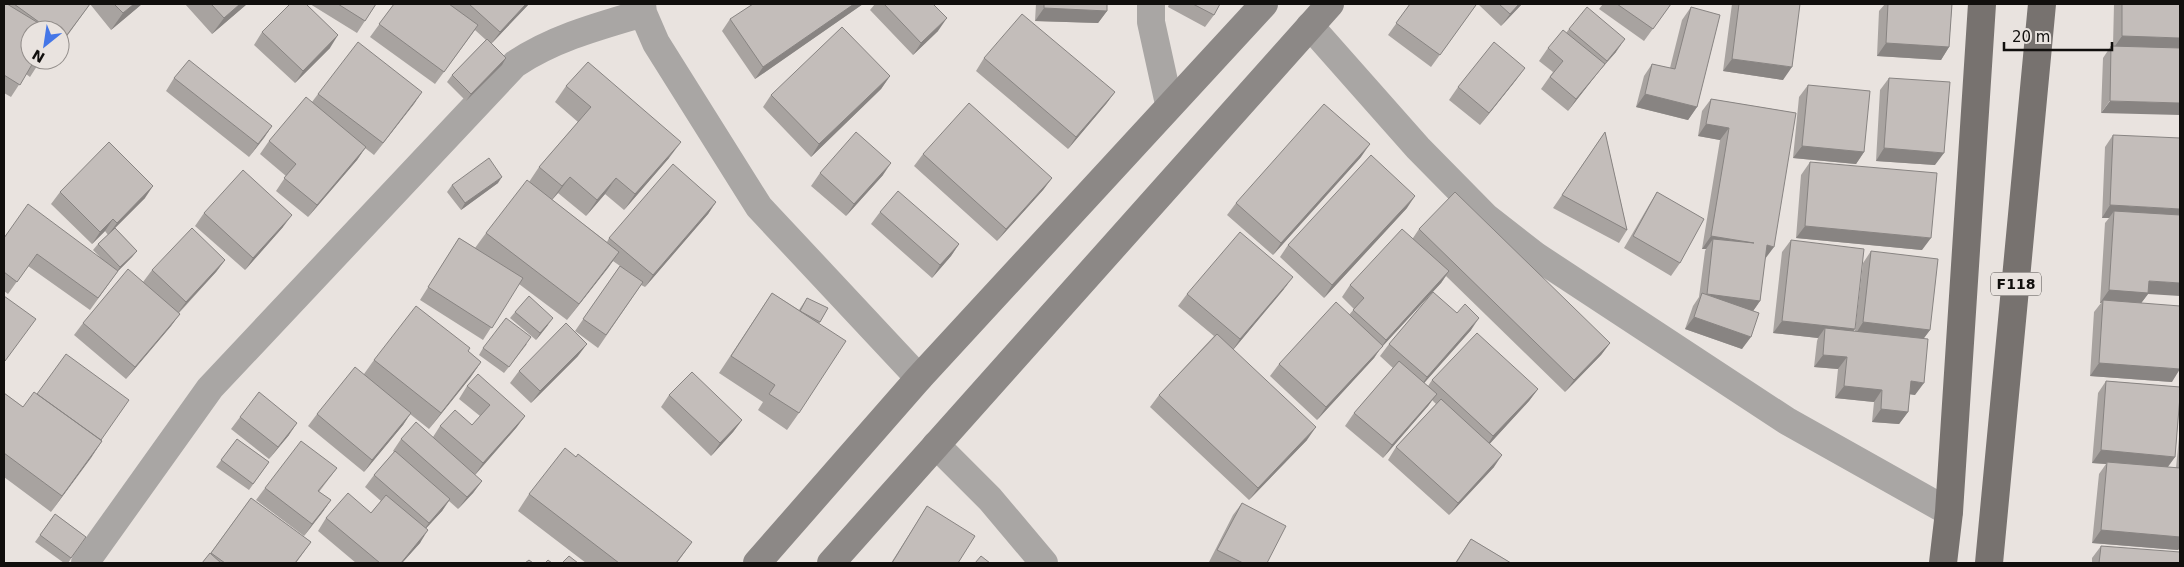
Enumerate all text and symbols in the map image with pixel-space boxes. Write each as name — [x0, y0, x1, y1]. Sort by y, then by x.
north arrow — [20, 20, 70, 70]
scale bar — [2004, 20, 2112, 52]
text: 20 m — [2012, 28, 2050, 46]
text: N — [29, 46, 48, 66]
road number: F118 — [1991, 272, 2041, 296]

